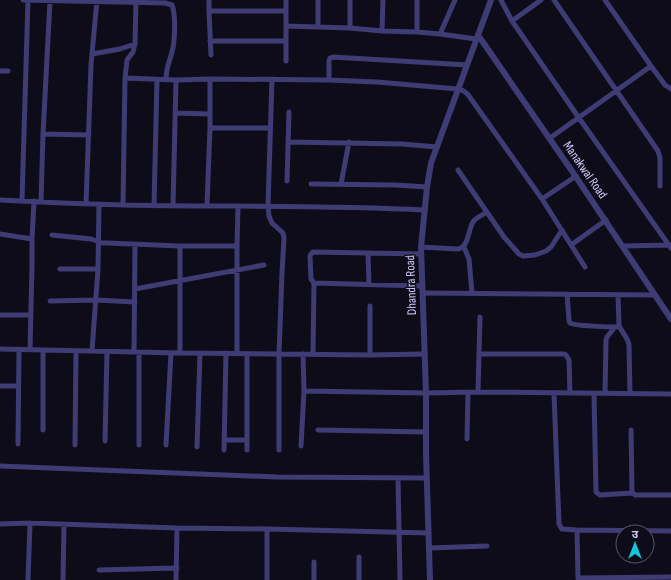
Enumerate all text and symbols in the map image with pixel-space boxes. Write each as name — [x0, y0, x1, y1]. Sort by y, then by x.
street label: Manakwal Road — [559, 138, 611, 202]
street label: Dhandra Road — [402, 255, 420, 315]
north arrow — [615, 524, 655, 564]
text: उ — [632, 528, 639, 541]

